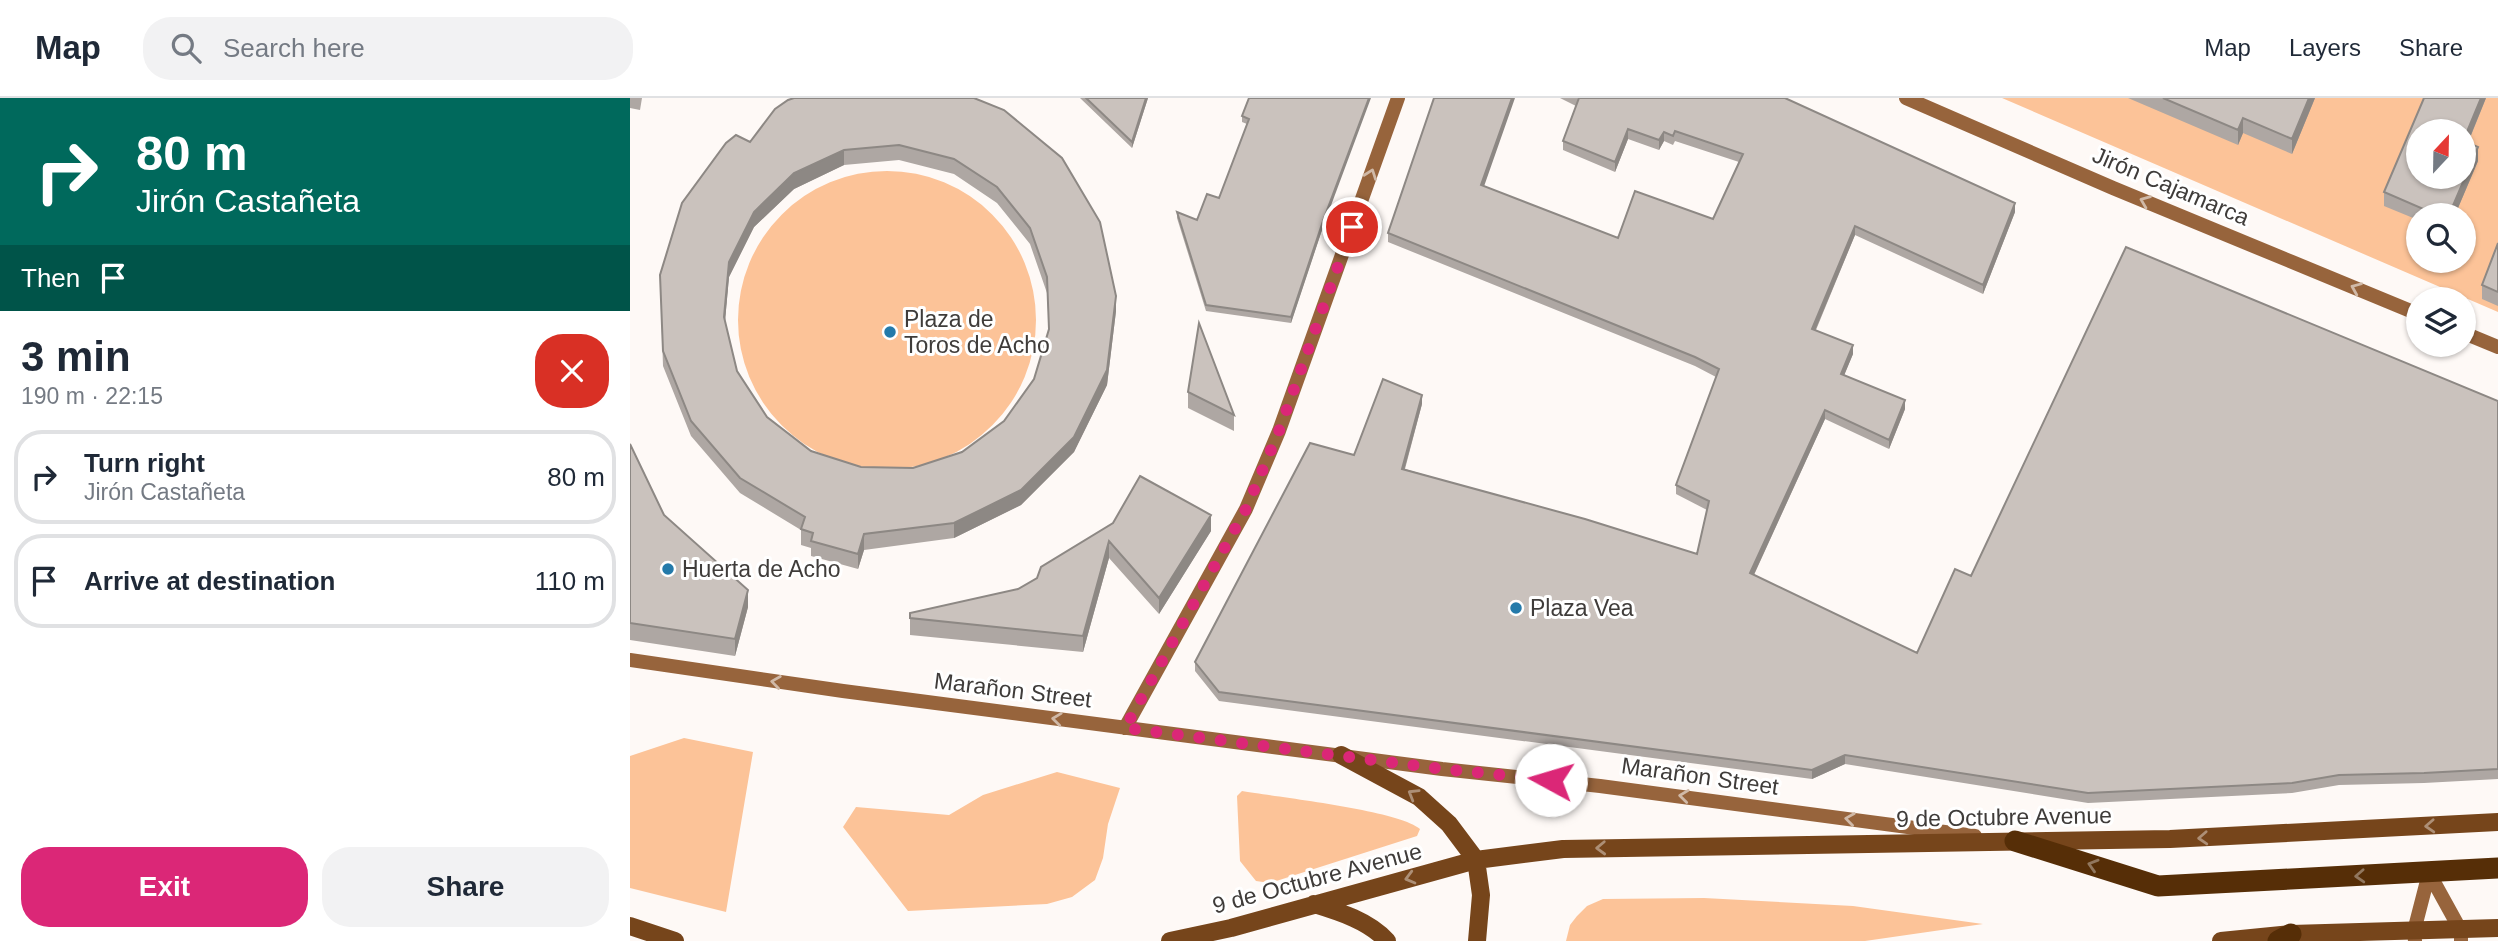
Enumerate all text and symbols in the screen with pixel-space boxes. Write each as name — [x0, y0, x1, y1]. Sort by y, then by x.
search box — [143, 17, 633, 80]
text: Map — [35, 29, 101, 66]
icon: search — [167, 29, 205, 67]
text: Search here — [223, 33, 365, 63]
text: Map — [2204, 34, 2251, 61]
text: Layers — [2289, 34, 2361, 61]
text: Share — [2399, 34, 2463, 61]
north arrow — [2406, 119, 2476, 189]
map controls — [2406, 119, 2476, 357]
icon: right — [21, 126, 112, 217]
text: 80 m — [136, 126, 248, 180]
street label: Jirón Cajamarca — [2089, 141, 2253, 231]
one-way arrow — [1363, 169, 1377, 181]
text: Jirón Castañeta — [136, 183, 360, 219]
one-way arrow — [2140, 195, 2153, 209]
pin — [1322, 197, 1382, 257]
button: search — [2406, 203, 2476, 273]
icon: arrive — [1333, 208, 1371, 246]
icon: arrive — [94, 259, 132, 297]
text: Then — [21, 263, 80, 293]
one-way arrow — [2350, 282, 2363, 296]
button: layers — [2406, 287, 2476, 357]
place label: Plaza de Toros de Acho — [904, 306, 1050, 358]
marker: Plaza de Toros de Acho — [882, 324, 898, 340]
text: 3 min — [21, 333, 131, 380]
button: close — [535, 334, 609, 408]
text: 190 m · 22:15 — [21, 383, 163, 409]
text: Turn right — [84, 448, 205, 478]
icon: right — [25, 458, 63, 496]
text: 80 m — [547, 462, 605, 492]
text: Jirón Castañeta — [84, 479, 245, 505]
place label: Huerta de Acho — [682, 556, 841, 582]
marker: Huerta de Acho — [660, 561, 676, 577]
icon: arrive — [25, 562, 63, 600]
text: Arrive at destination — [84, 566, 335, 596]
text: 110 m — [535, 566, 605, 596]
place label: Plaza Vea — [1530, 595, 1634, 621]
marker: Plaza Vea — [1508, 600, 1524, 616]
street label: Marañon Street — [933, 667, 1094, 713]
one-way arrow — [770, 675, 782, 690]
one-way arrow — [1052, 712, 1063, 727]
position arrow — [1514, 743, 1588, 817]
street label: Marañon Street — [1620, 752, 1781, 800]
one-way arrow — [1678, 789, 1690, 804]
one-way arrow — [1407, 790, 1420, 803]
street label: 9 de Octubre Avenue — [1896, 802, 2112, 832]
one-way arrow — [1844, 812, 1856, 827]
one-way arrow — [2424, 818, 2435, 833]
one-way arrow — [2197, 830, 2208, 845]
street label: 9 de Octubre Avenue — [1209, 838, 1425, 918]
one-way arrow — [1595, 840, 1606, 856]
button: Exit — [21, 847, 308, 927]
button: Share — [322, 847, 609, 927]
one-way arrow — [2087, 859, 2099, 874]
one-way arrow — [2355, 868, 2366, 883]
one-way arrow — [1405, 870, 1417, 885]

